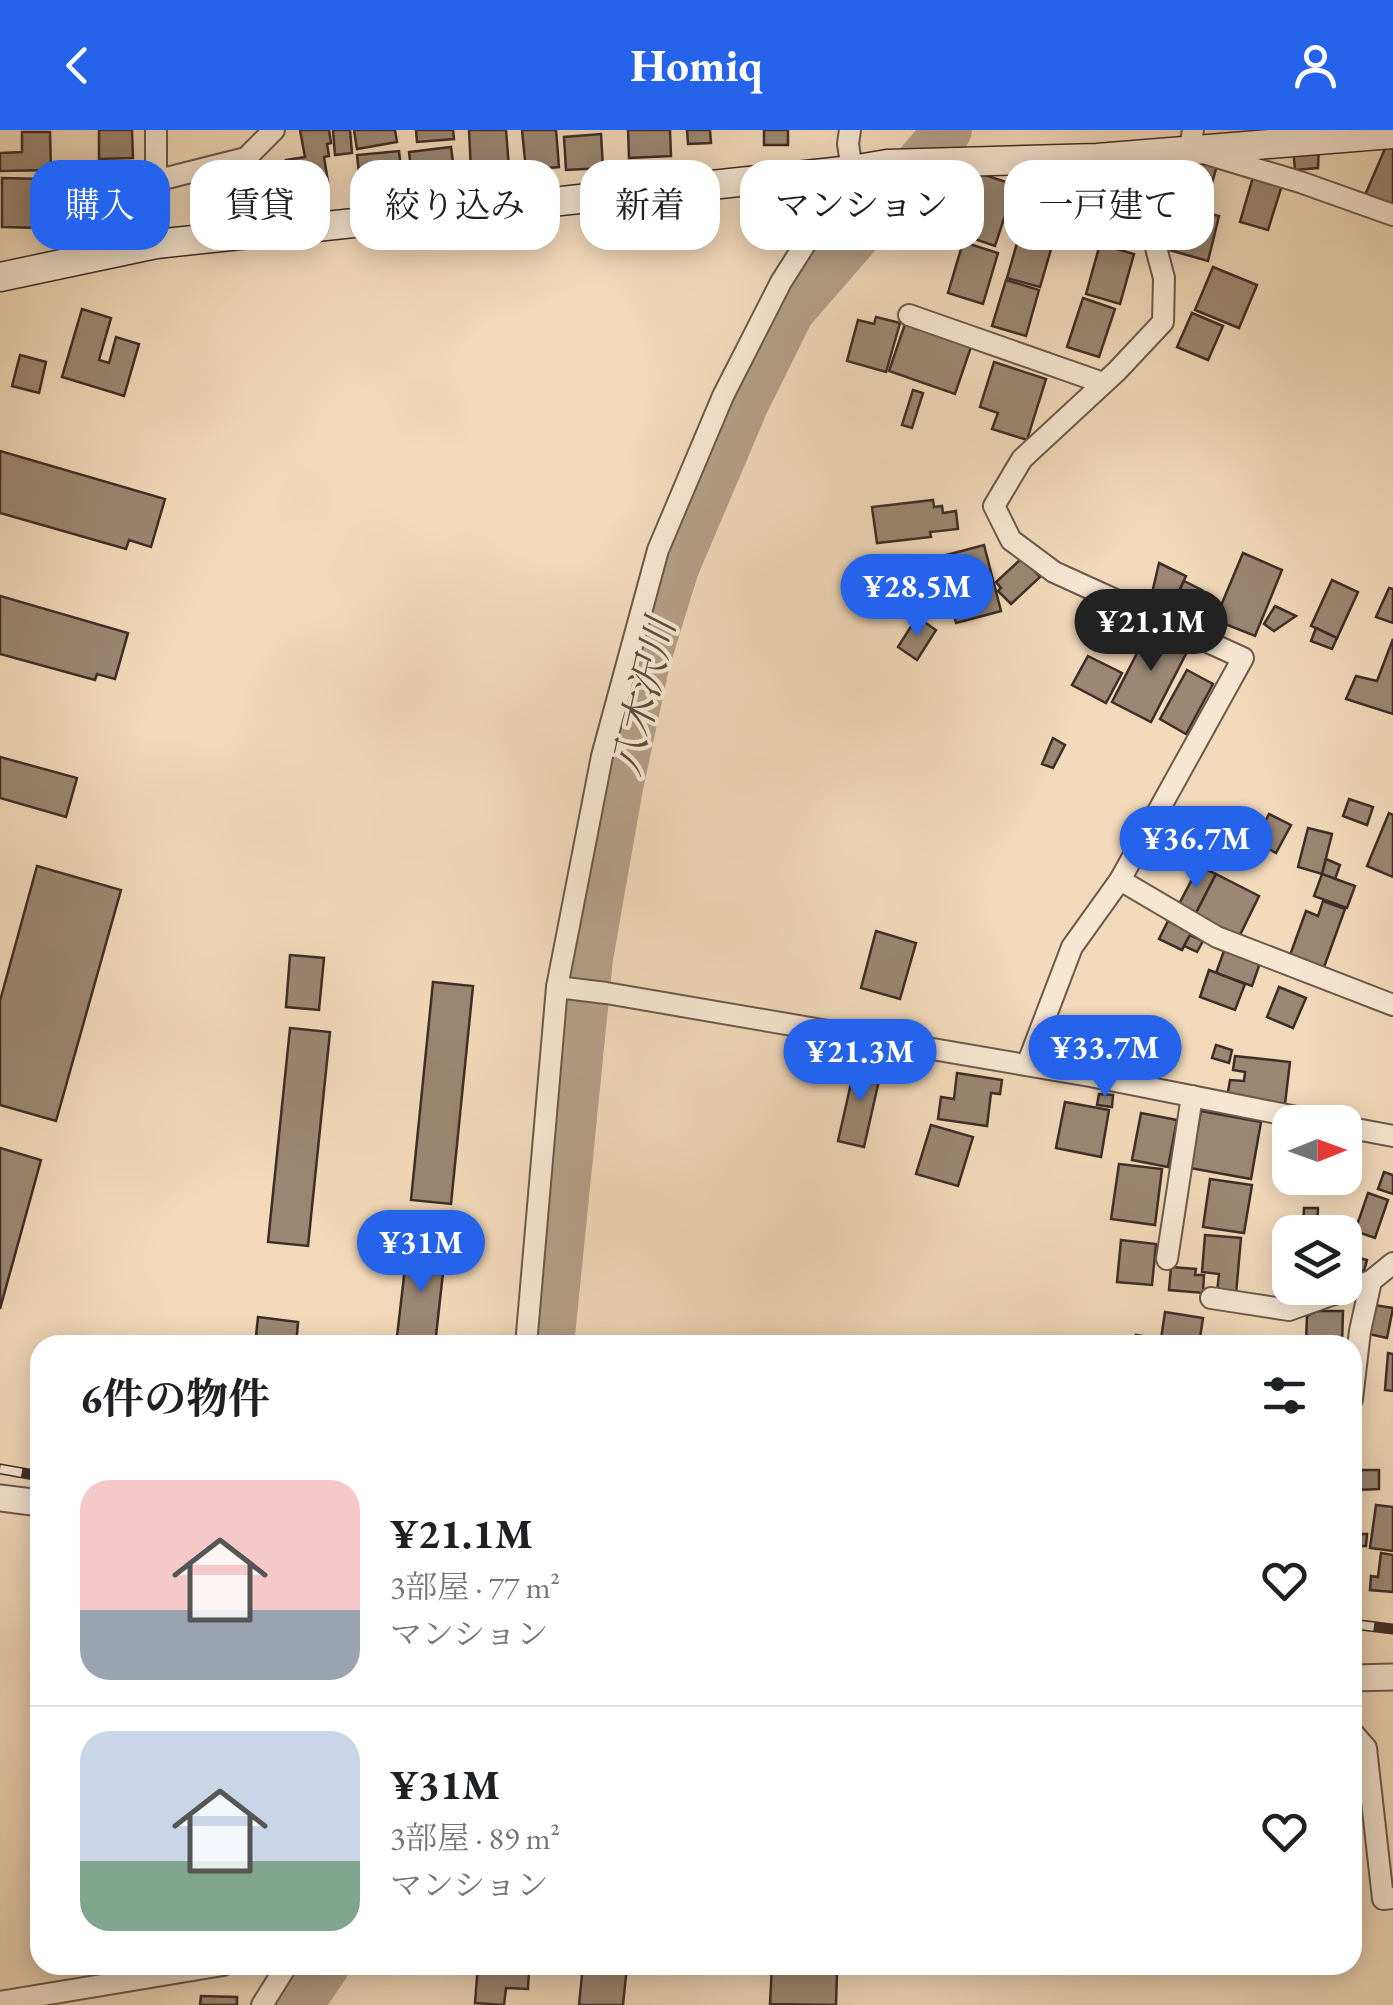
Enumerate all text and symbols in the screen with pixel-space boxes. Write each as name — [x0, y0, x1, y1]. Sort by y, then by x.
text: Homiq — [630, 36, 763, 94]
icon: back — [50, 38, 105, 93]
icon: person — [1288, 38, 1343, 93]
chip: 購入 — [30, 160, 170, 250]
chip: 賃貸 — [190, 160, 330, 250]
chip: 絞り込み — [350, 160, 560, 250]
chip: 新着 — [580, 160, 720, 250]
chip: マンション — [740, 160, 984, 250]
chip: 一戸建て — [1004, 160, 1214, 250]
pin: ¥28.5M — [836, 554, 998, 639]
text: ¥28.5M — [863, 565, 971, 607]
pin: ¥21.1M — [1070, 589, 1232, 674]
text: ¥21.1M — [1097, 600, 1205, 642]
water label: 八木沢川 — [600, 609, 687, 781]
pin: ¥36.7M — [1115, 806, 1277, 891]
text: ¥36.7M — [1142, 817, 1250, 859]
pin: ¥33.7M — [1024, 1015, 1186, 1100]
pin: ¥21.3M — [779, 1019, 941, 1104]
text: ¥33.7M — [1051, 1026, 1159, 1068]
text: ¥21.3M — [806, 1030, 914, 1072]
north arrow — [1272, 1105, 1362, 1195]
map controls — [1272, 1105, 1362, 1305]
pin: ¥31M — [362, 1210, 480, 1295]
button: layers — [1272, 1215, 1362, 1305]
text: ¥31M — [379, 1221, 463, 1263]
icon: filters — [1257, 1368, 1312, 1423]
text: 6件の物件 — [80, 1371, 270, 1426]
text: ¥21.1M — [390, 1506, 533, 1561]
icon: home — [160, 1520, 280, 1640]
icon: heart — [1257, 1553, 1312, 1608]
text: 3部屋 · 77 m² — [390, 1566, 560, 1608]
text: マンション — [390, 1613, 549, 1655]
text: ¥31M — [390, 1757, 500, 1812]
icon: home — [160, 1771, 280, 1891]
icon: heart — [1257, 1804, 1312, 1859]
text: 3部屋 · 89 m² — [390, 1817, 560, 1859]
text: マンション — [390, 1864, 549, 1906]

